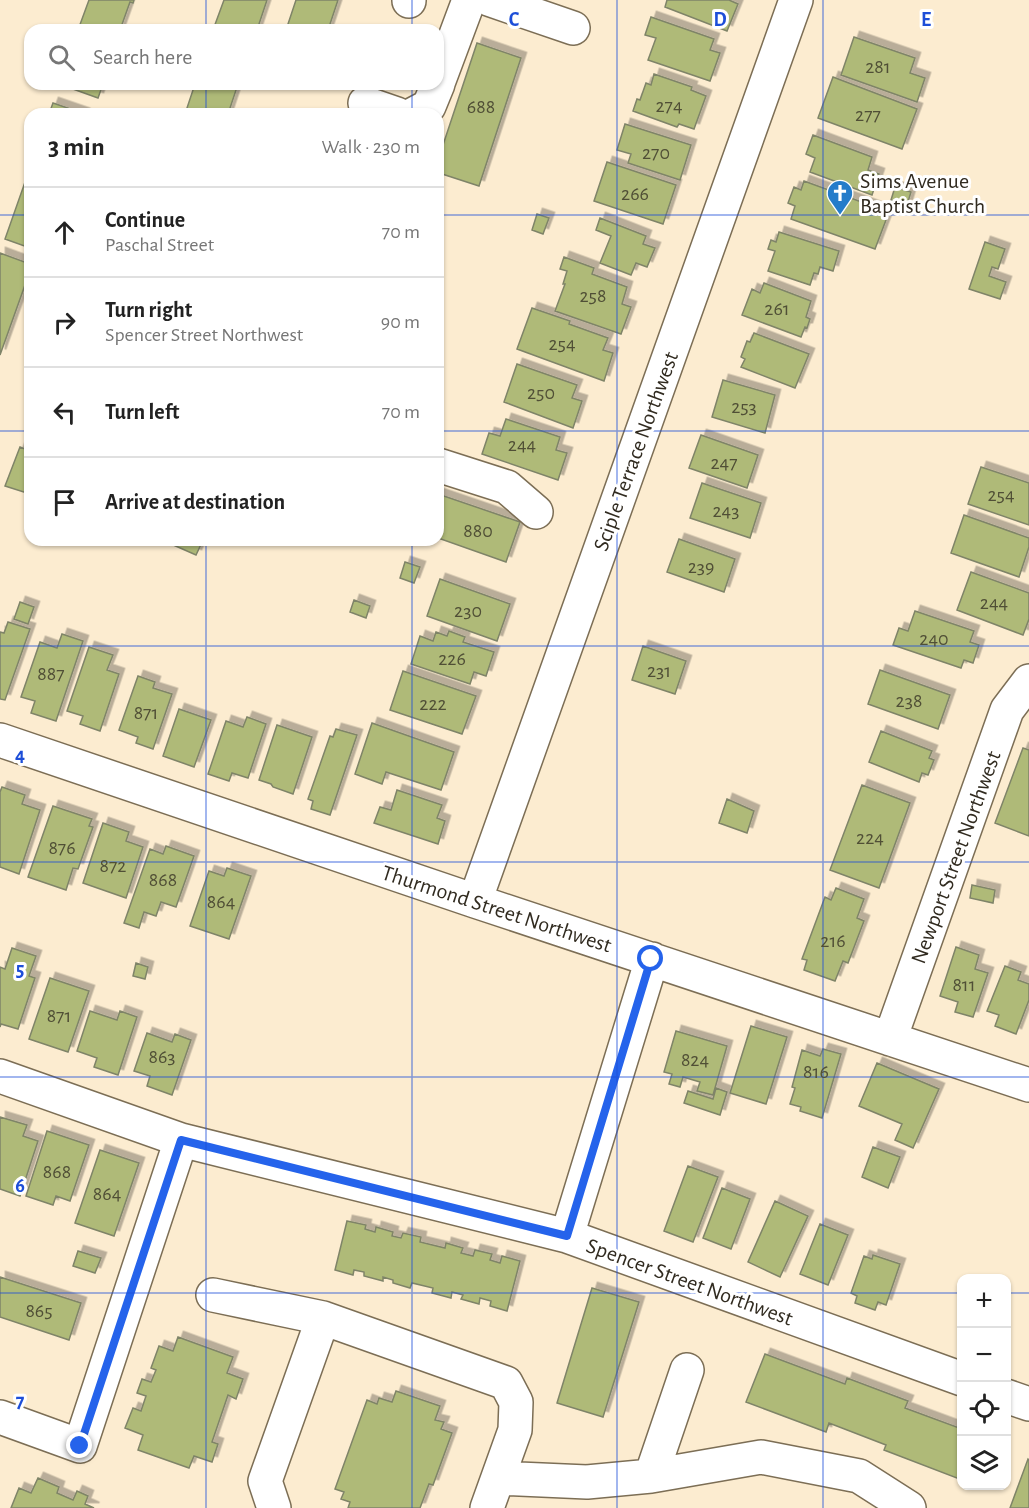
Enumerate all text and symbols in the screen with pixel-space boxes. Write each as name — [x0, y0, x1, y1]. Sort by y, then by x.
text: C — [509, 10, 520, 30]
text: D — [713, 10, 727, 30]
text: E — [921, 10, 931, 30]
search box — [24, 24, 444, 90]
icon: search — [45, 41, 78, 74]
text: Search here — [93, 46, 192, 68]
house number: 281 — [865, 57, 891, 77]
house number: 274 — [655, 96, 683, 116]
house number: 688 — [467, 97, 495, 117]
house number: 277 — [855, 105, 881, 125]
text: 3 min — [48, 134, 105, 160]
text: Walk · 230 m — [322, 137, 420, 157]
house number: 270 — [642, 143, 670, 163]
place label: Sims Avenue Baptist Church — [860, 170, 985, 217]
church icon: Sims Avenue Baptist Church — [825, 178, 855, 216]
house number: 266 — [621, 184, 649, 204]
text: Continue — [105, 209, 185, 231]
icon: ahead — [48, 216, 81, 249]
text: 70 m — [382, 222, 420, 242]
text: Paschal Street — [105, 235, 214, 255]
house number: 258 — [580, 286, 606, 306]
text: Turn right — [105, 299, 192, 321]
house number: 261 — [764, 299, 790, 319]
icon: right — [48, 306, 81, 339]
text: 90 m — [381, 312, 420, 332]
text: Spencer Street Northwest — [105, 325, 303, 345]
house number: 254 — [548, 334, 576, 354]
street label: Sciple Terrace Northwest — [590, 349, 682, 554]
house number: 250 — [527, 383, 555, 403]
icon: left — [48, 396, 81, 429]
house number: 253 — [731, 397, 757, 417]
text: Turn left — [105, 401, 179, 423]
text: 70 m — [382, 402, 420, 422]
house number: 244 — [508, 435, 536, 455]
house number: 247 — [710, 453, 738, 473]
house number: 254 — [987, 485, 1015, 505]
icon: arrive — [48, 486, 81, 519]
text: Arrive at destination — [105, 491, 285, 513]
house number: 243 — [713, 501, 739, 521]
house number: 880 — [463, 521, 493, 541]
house number: 239 — [688, 557, 714, 577]
house number: 244 — [980, 593, 1008, 613]
house number: 230 — [454, 601, 482, 621]
house number: 240 — [919, 629, 949, 649]
house number: 226 — [438, 649, 466, 669]
house number: 231 — [647, 661, 671, 681]
house number: 887 — [37, 664, 65, 684]
house number: 238 — [896, 691, 922, 711]
house number: 222 — [419, 694, 447, 714]
house number: 871 — [134, 703, 158, 723]
text: 4 — [15, 745, 25, 765]
street label: Newport Street Northwest — [907, 748, 1005, 967]
house number: 224 — [856, 828, 884, 848]
house number: 876 — [48, 838, 76, 858]
house number: 872 — [100, 856, 126, 876]
street label: Thurmond Street Northwest — [379, 861, 614, 957]
house number: 868 — [149, 870, 177, 890]
house number: 864 — [207, 892, 235, 912]
house number: 216 — [820, 931, 846, 951]
route start — [637, 945, 663, 971]
text: 5 — [16, 960, 24, 980]
house number: 811 — [952, 975, 976, 995]
house number: 871 — [47, 1006, 71, 1026]
house number: 863 — [148, 1047, 176, 1067]
house number: 824 — [681, 1050, 709, 1070]
house number: 816 — [803, 1062, 829, 1082]
house number: 868 — [43, 1162, 71, 1182]
text: 6 — [15, 1176, 25, 1196]
house number: 864 — [93, 1184, 121, 1204]
street label: Spencer Street Northwest — [583, 1234, 796, 1330]
map controls — [957, 1274, 1011, 1490]
button: + — [957, 1274, 1011, 1328]
house number: 865 — [25, 1301, 53, 1321]
button: − — [957, 1328, 1011, 1382]
button: locate — [957, 1382, 1011, 1436]
text: 7 — [16, 1391, 25, 1411]
route end — [66, 1432, 92, 1458]
button: layers — [957, 1436, 1011, 1490]

